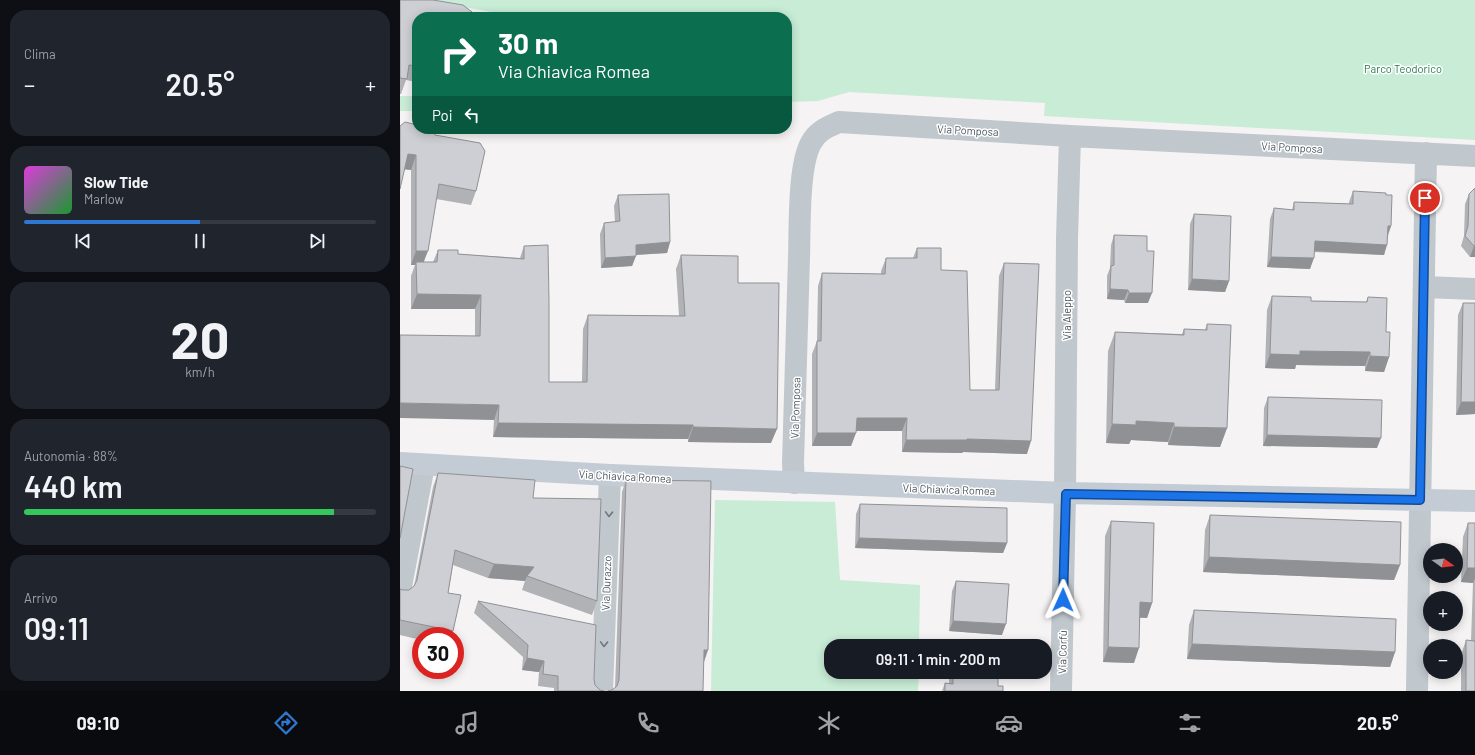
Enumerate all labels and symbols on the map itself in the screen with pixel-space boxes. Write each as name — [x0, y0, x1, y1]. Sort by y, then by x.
park label: Parco Teodorico — [1364, 62, 1442, 75]
street label: Via Pomposa — [937, 122, 999, 138]
street label: Via Pomposa — [1261, 139, 1323, 155]
pin — [1408, 181, 1442, 215]
street label: Via Aleppo — [1060, 290, 1073, 340]
street label: Via Pomposa — [787, 377, 803, 439]
street label: Via Chiavica Romea — [578, 467, 672, 485]
street label: Via Chiavica Romea — [902, 481, 996, 497]
one-way arrow — [605, 511, 613, 517]
north arrow — [1423, 543, 1463, 583]
street label: Via Durazzo — [599, 555, 613, 611]
position arrow — [1042, 579, 1084, 621]
speed limit sign: 30 — [412, 627, 464, 679]
street label: Via Corfù — [1055, 630, 1069, 674]
one-way arrow — [600, 641, 608, 647]

